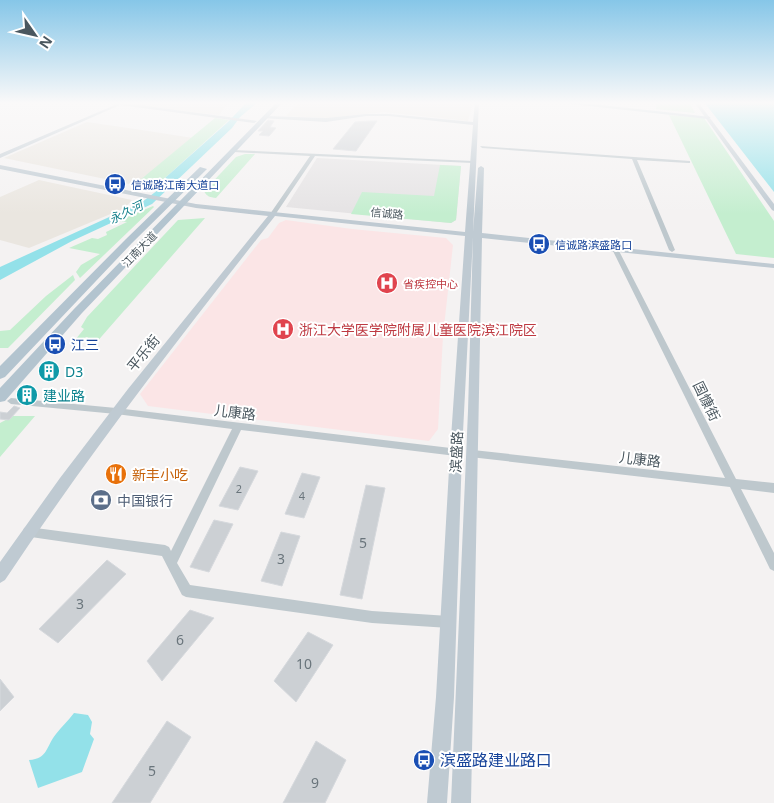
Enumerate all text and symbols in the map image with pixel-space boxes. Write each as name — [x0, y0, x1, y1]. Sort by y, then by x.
north arrow — [10, 10, 60, 60]
text: N — [35, 33, 57, 53]
bus stop icon: 信诚路江南大道口 — [103, 172, 127, 196]
place label: 信诚路江南大道口 — [131, 177, 219, 192]
water label: 永久河 — [106, 196, 148, 228]
street label: 信诚路 — [370, 204, 404, 222]
street label: 江南大道 — [118, 228, 160, 270]
bus stop icon: 信诚路滨盛路口 — [527, 232, 551, 256]
place label: 信诚路滨盛路口 — [555, 237, 632, 252]
hospital icon: 省疾控中心 — [375, 271, 399, 295]
place label: 省疾控中心 — [403, 276, 458, 291]
hospital icon: 浙江大学医学院附属儿童医院滨江院区 — [271, 317, 295, 341]
place label: 浙江大学医学院附属儿童医院滨江院区 — [299, 320, 537, 339]
street label: 平乐街 — [122, 331, 164, 375]
bus stop icon: 江三 — [43, 332, 67, 356]
place label: 江三 — [71, 335, 99, 354]
building icon: D3 — [37, 359, 61, 383]
place label: D3 — [65, 362, 83, 381]
street label: 国慷街 — [689, 378, 725, 424]
building icon: 建业路 — [15, 383, 39, 407]
place label: 建业路 — [43, 386, 85, 405]
street label: 儿康路 — [213, 400, 257, 424]
street label: 滨盛路 — [445, 431, 467, 473]
street label: 儿康路 — [618, 447, 662, 471]
restaurant icon: 新丰小吃 — [104, 462, 128, 486]
place label: 新丰小吃 — [132, 465, 188, 484]
house number: 2 — [236, 481, 242, 496]
bank icon: 中国银行 — [89, 488, 113, 512]
house number: 4 — [299, 488, 306, 503]
place label: 中国银行 — [117, 491, 173, 510]
house number: 5 — [359, 533, 367, 552]
house number: 3 — [277, 549, 285, 568]
house number: 3 — [76, 594, 84, 613]
house number: 6 — [176, 630, 184, 649]
house number: 10 — [296, 654, 312, 673]
bus stop icon: 滨盛路建业路口 — [412, 748, 436, 772]
place label: 滨盛路建业路口 — [440, 749, 552, 771]
house number: 5 — [148, 761, 156, 780]
house number: 9 — [311, 773, 319, 792]

